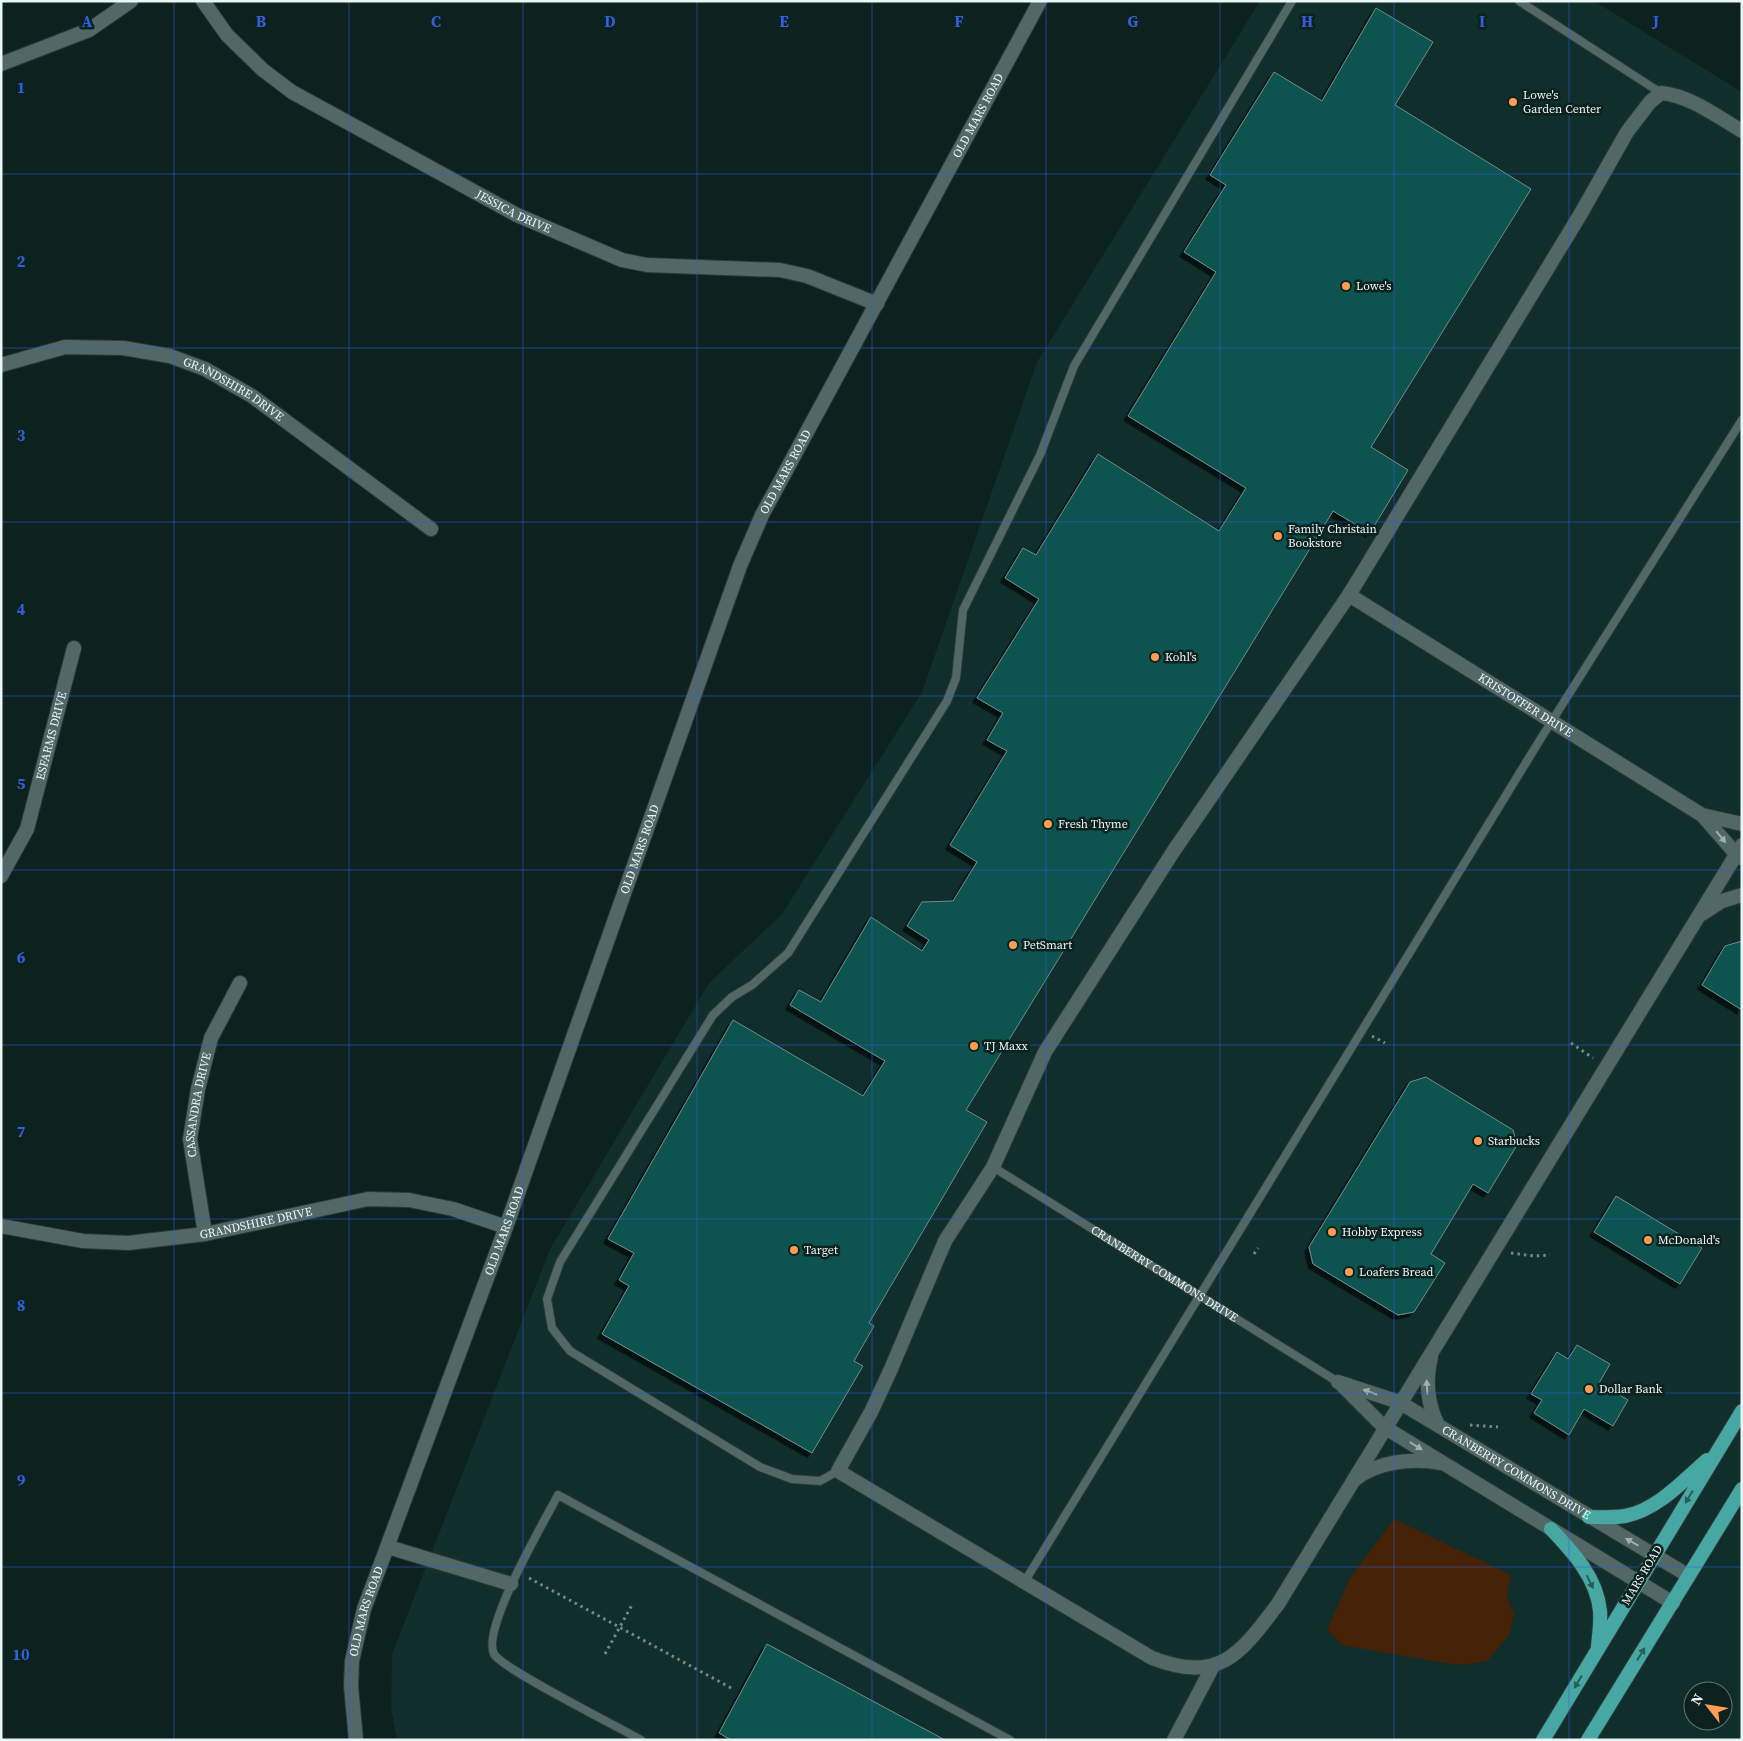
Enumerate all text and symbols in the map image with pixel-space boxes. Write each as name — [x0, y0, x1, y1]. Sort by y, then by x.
text: A — [82, 10, 93, 32]
text: B — [256, 10, 267, 32]
text: C — [431, 10, 441, 32]
text: D — [604, 10, 616, 32]
text: E — [779, 10, 789, 32]
text: F — [954, 10, 964, 32]
text: G — [1128, 10, 1139, 32]
text: H — [1301, 10, 1313, 32]
text: I — [1479, 10, 1485, 32]
text: J — [1652, 10, 1659, 32]
street label: OLD MARS ROAD — [949, 70, 1007, 161]
text: 1 — [17, 76, 25, 98]
place label: Lowe's Garden Center — [1523, 87, 1601, 117]
marker: Lowe's Garden Center — [1507, 96, 1519, 108]
street label: JESSICA DRIVE — [472, 186, 554, 237]
text: 2 — [17, 250, 26, 272]
place label: Lowe's — [1356, 278, 1392, 294]
marker: Lowe's — [1340, 280, 1352, 292]
street label: GRANDSHIRE DRIVE — [181, 354, 287, 425]
text: 3 — [17, 424, 26, 446]
street label: OLD MARS ROAD — [756, 427, 815, 517]
place label: Family Christain Bookstore — [1288, 521, 1377, 551]
marker: Family Christain Bookstore — [1272, 530, 1284, 542]
text: 4 — [17, 598, 26, 620]
place label: Kohl's — [1165, 649, 1197, 665]
marker: Kohl's — [1149, 651, 1161, 663]
street label: KRISTOFFER DRIVE — [1475, 669, 1576, 741]
street label: ESFARMS DRIVE — [32, 690, 70, 782]
text: 5 — [17, 772, 26, 794]
street label: OLD MARS ROAD — [617, 802, 663, 896]
place label: Fresh Thyme — [1058, 816, 1128, 832]
marker: Fresh Thyme — [1042, 818, 1054, 830]
one-way arrow — [1716, 830, 1727, 843]
place label: PetSmart — [1023, 937, 1072, 953]
marker: PetSmart — [1007, 939, 1019, 951]
text: 6 — [17, 946, 26, 968]
place label: TJ Maxx — [984, 1038, 1029, 1054]
marker: TJ Maxx — [968, 1040, 980, 1052]
street label: CASSANDRA DRIVE — [182, 1051, 215, 1159]
text: 7 — [17, 1120, 26, 1142]
place label: Starbucks — [1488, 1133, 1540, 1149]
marker: Starbucks — [1472, 1135, 1484, 1147]
street label: OLD MARS ROAD — [481, 1184, 528, 1278]
street label: GRANDSHIRE DRIVE — [199, 1203, 314, 1243]
street label: CRANBERRY COMMONS DRIVE — [1088, 1222, 1241, 1326]
place label: Hobby Express — [1342, 1224, 1422, 1240]
marker: Hobby Express — [1326, 1226, 1338, 1238]
place label: McDonald's — [1658, 1232, 1720, 1248]
marker: McDonald's — [1642, 1234, 1654, 1246]
place label: Target — [804, 1242, 838, 1258]
marker: Target — [788, 1244, 800, 1256]
place label: Loafers Bread — [1359, 1264, 1434, 1280]
marker: Loafers Bread — [1343, 1266, 1355, 1278]
text: 8 — [17, 1294, 25, 1316]
one-way arrow — [1423, 1379, 1431, 1395]
place label: Dollar Bank — [1599, 1381, 1663, 1397]
marker: Dollar Bank — [1583, 1383, 1595, 1395]
one-way arrow — [1362, 1388, 1377, 1396]
street label: CRANBERRY COMMONS DRIVE — [1439, 1422, 1594, 1523]
one-way arrow — [1409, 1442, 1422, 1451]
text: 9 — [17, 1469, 26, 1491]
one-way arrow — [1685, 1491, 1694, 1504]
one-way arrow — [1626, 1538, 1639, 1547]
street label: MARS ROAD — [1618, 1542, 1666, 1608]
street label: OLD MARS ROAD — [345, 1564, 387, 1658]
one-way arrow — [1587, 1575, 1595, 1589]
text: 10 — [12, 1643, 30, 1665]
one-way arrow — [1637, 1647, 1646, 1660]
one-way arrow — [1574, 1675, 1583, 1688]
north arrow — [1683, 1681, 1733, 1731]
text: N — [1686, 1690, 1708, 1709]

